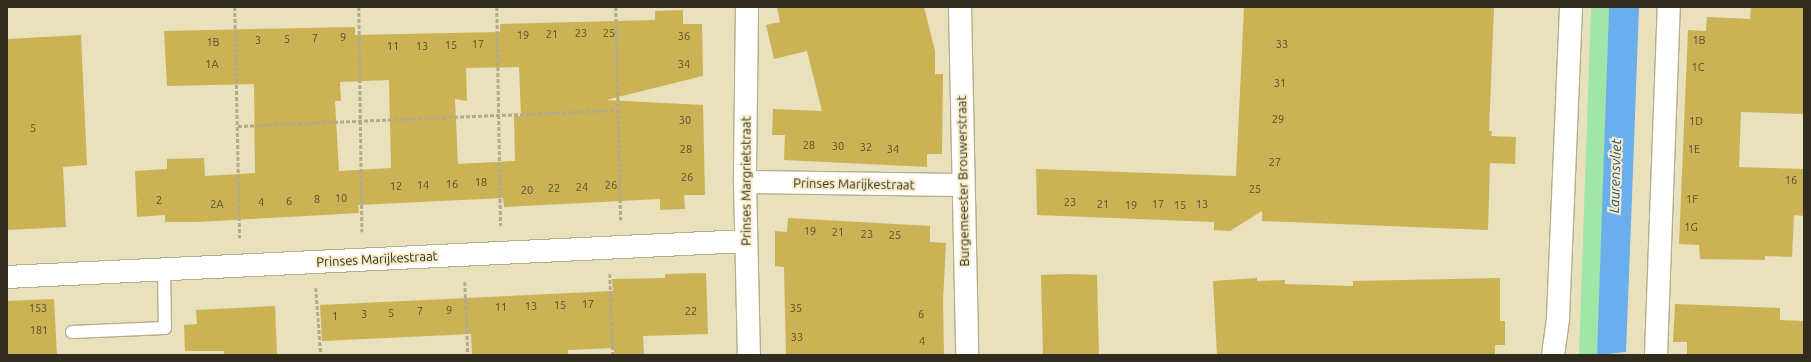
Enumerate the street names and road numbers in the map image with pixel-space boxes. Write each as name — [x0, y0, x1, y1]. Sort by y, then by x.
street label: Burgemeester Brouwerstraat — [954, 95, 972, 267]
street label: Prinses Margrietstraat — [738, 116, 754, 246]
street label: Prinses Marijkestraat — [793, 175, 915, 193]
street label: Prinses Marijkestraat — [316, 248, 438, 270]

